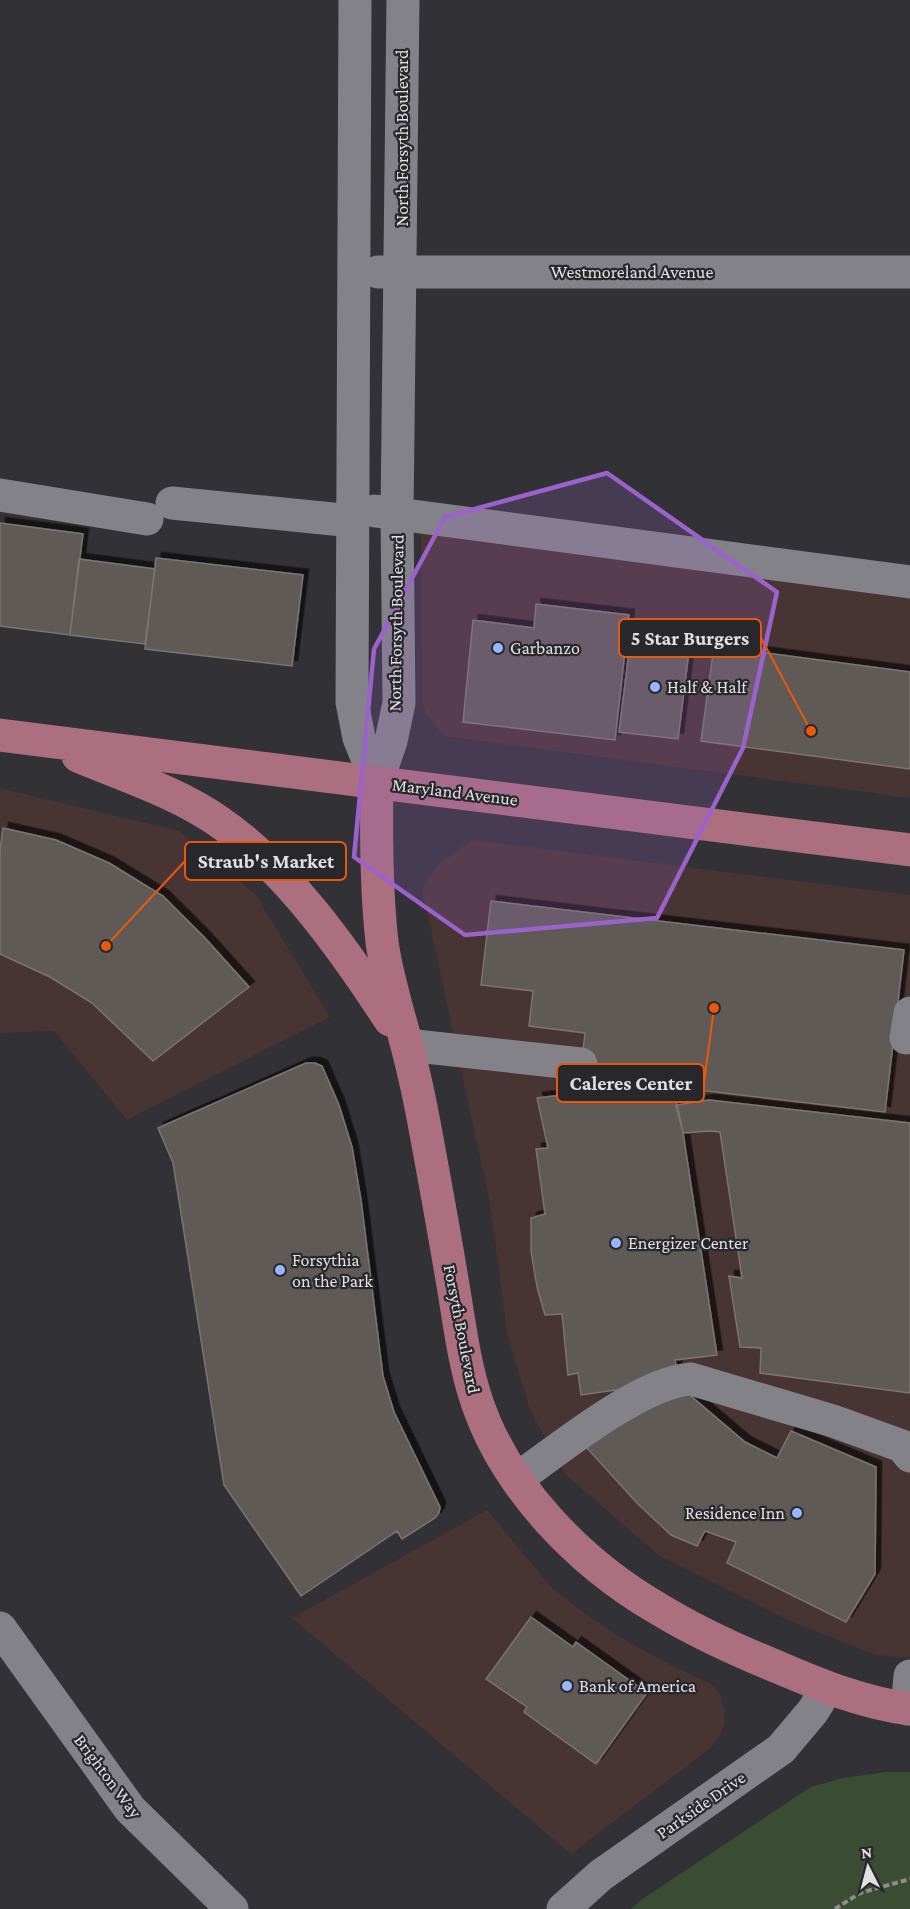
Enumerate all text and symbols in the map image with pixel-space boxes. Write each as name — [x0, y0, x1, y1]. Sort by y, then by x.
street label: North Forsyth Boulevard — [392, 49, 412, 227]
street label: Westmoreland Avenue — [551, 262, 713, 282]
street label: North Forsyth Boulevard — [384, 534, 408, 712]
callout: 5 Star Burgers — [619, 619, 761, 657]
text: 5 Star Burgers — [631, 627, 749, 649]
place label: Garbanzo — [510, 638, 580, 658]
marker: Garbanzo — [491, 641, 505, 655]
place label: Half & Half — [667, 677, 748, 697]
marker: Half & Half — [648, 680, 662, 694]
street label: Maryland Avenue — [391, 774, 519, 810]
callout: Straub's Market — [185, 842, 346, 880]
text: Straub's Market — [198, 850, 335, 872]
callout: Caleres Center — [557, 1064, 704, 1102]
text: Caleres Center — [570, 1072, 692, 1094]
place label: Energizer Center — [628, 1233, 749, 1253]
marker: Energizer Center — [609, 1236, 623, 1250]
place label: Forsythia on the Park — [292, 1250, 373, 1291]
marker: Forsythia on the Park — [273, 1263, 287, 1277]
street label: Forsyth Boulevard — [440, 1263, 484, 1396]
place label: Residence Inn — [685, 1503, 785, 1523]
marker: Residence Inn — [790, 1506, 804, 1520]
place label: Bank of America — [579, 1676, 696, 1696]
marker: Bank of America — [560, 1679, 574, 1693]
street label: Brighton Way — [70, 1730, 146, 1822]
street label: Parkside Drive — [653, 1767, 749, 1843]
north arrow — [838, 1837, 898, 1897]
text: N — [860, 1844, 873, 1862]

